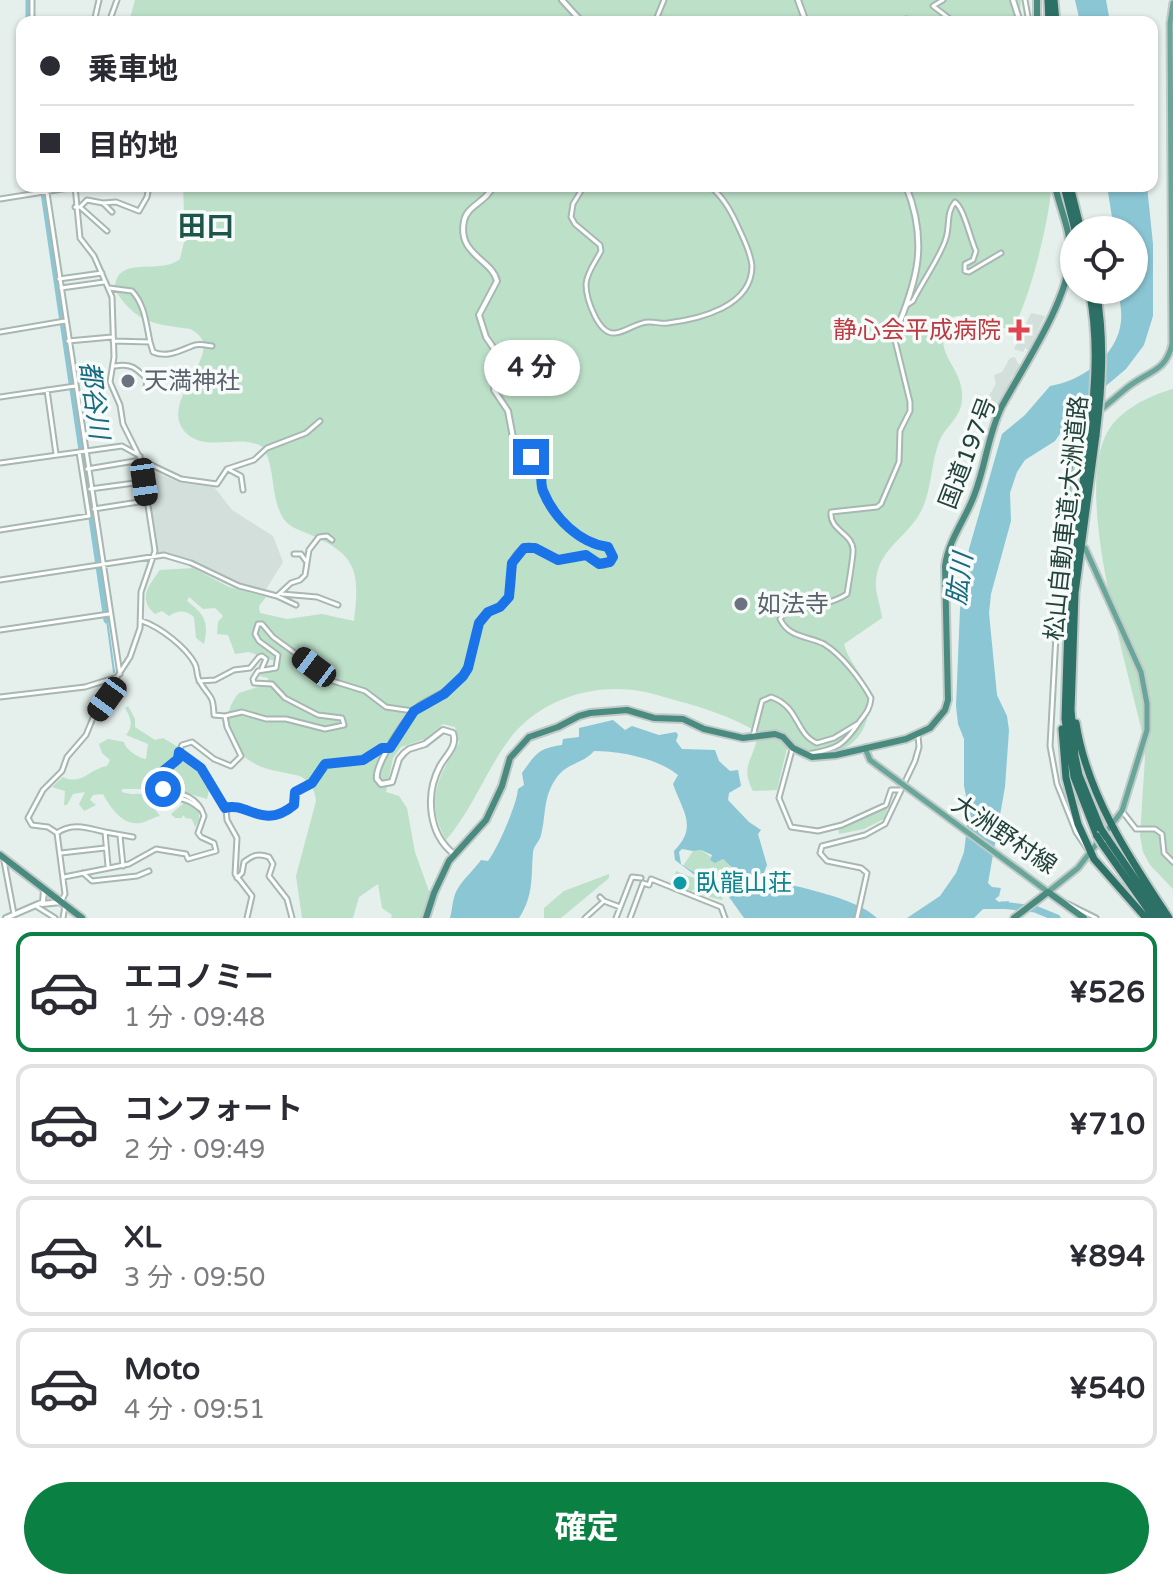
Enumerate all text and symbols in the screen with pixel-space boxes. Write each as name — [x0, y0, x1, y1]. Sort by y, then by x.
text: 乗車地 — [88, 51, 178, 88]
text: 目的地 — [88, 128, 178, 165]
district label: 田口 — [178, 210, 234, 244]
map controls — [1060, 216, 1148, 304]
button: locate — [1060, 216, 1148, 304]
place label: 静心会平成病院 — [833, 316, 1001, 345]
marker: 静心会平成病院 — [1008, 319, 1030, 341]
callout: 4 分 — [483, 341, 579, 397]
text: 4 分 — [507, 352, 557, 383]
water label: 都谷川 — [73, 359, 115, 444]
place label: 天満神社 — [144, 367, 240, 396]
marker: 天満神社 — [119, 372, 137, 390]
street label: 国道197号 — [933, 393, 1003, 513]
street label: 松山自動車道;大洲道路 — [1040, 394, 1094, 642]
route end — [513, 439, 549, 475]
car — [129, 457, 159, 507]
water label: 肱川 — [941, 548, 979, 607]
place label: 如法寺 — [757, 590, 829, 619]
marker: 如法寺 — [732, 595, 750, 613]
car — [288, 643, 340, 691]
car — [83, 673, 131, 725]
route start — [145, 771, 181, 807]
street label: 大洲野村線 — [946, 789, 1062, 881]
place label: 臥龍山荘 — [696, 869, 792, 898]
marker: 臥龍山荘 — [671, 874, 689, 892]
icon: car — [28, 956, 100, 1028]
text: エコノミー — [124, 959, 274, 996]
text: ¥526 — [1069, 974, 1145, 1011]
text: 1 分 · 09:48 — [124, 1002, 265, 1033]
icon: car — [28, 1088, 100, 1160]
text: コンフォート — [124, 1091, 303, 1128]
text: ¥710 — [1069, 1106, 1145, 1143]
text: 2 分 · 09:49 — [124, 1134, 265, 1165]
text: XL — [124, 1219, 161, 1256]
icon: car — [28, 1220, 100, 1292]
text: ¥894 — [1069, 1238, 1145, 1275]
text: 3 分 · 09:50 — [124, 1262, 265, 1293]
text: Moto — [124, 1351, 200, 1388]
icon: car — [28, 1352, 100, 1424]
text: ¥540 — [1069, 1370, 1145, 1407]
text: 4 分 · 09:51 — [124, 1394, 265, 1425]
button: 確定 — [24, 1482, 1149, 1574]

